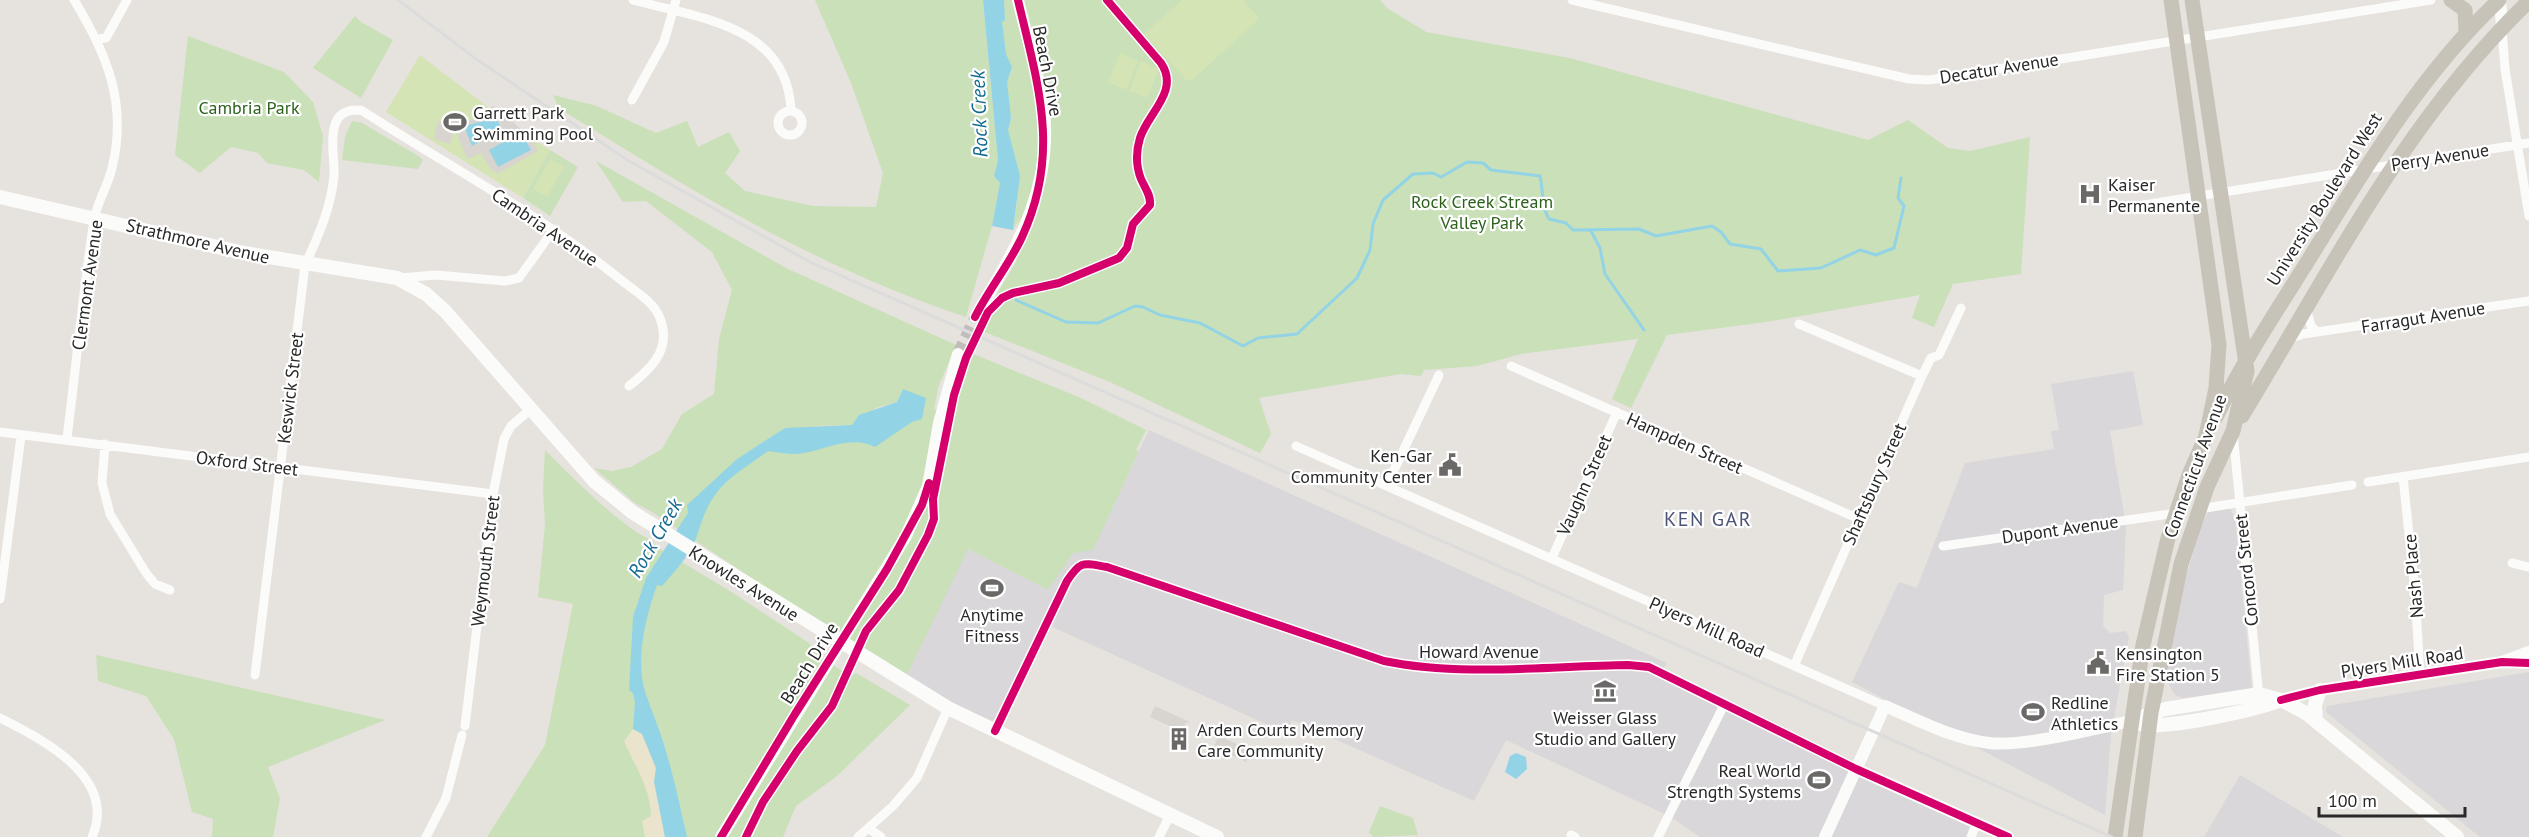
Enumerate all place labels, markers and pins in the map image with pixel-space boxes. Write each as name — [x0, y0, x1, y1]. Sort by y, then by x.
place label: Garrett Park Swimming Pool — [473, 101, 594, 145]
sports icon: Garrett Park Swimming Pool — [442, 109, 468, 135]
place label: Kaiser Permanente — [2108, 173, 2200, 217]
hospital icon: Kaiser Permanente — [2077, 181, 2103, 207]
place label: Ken-Gar Community Center — [1291, 444, 1432, 488]
public building icon: Ken-Gar Community Center — [1437, 452, 1463, 478]
sports icon: Anytime Fitness — [979, 575, 1005, 601]
place label: Anytime Fitness — [960, 603, 1024, 647]
place label: Kensington Fire Station 5 — [2116, 642, 2220, 686]
public building icon: Kensington Fire Station 5 — [2085, 650, 2111, 676]
museum icon: Weisser Glass Studio and Gallery — [1592, 678, 1618, 704]
place label: Redline Athletics — [2051, 691, 2118, 735]
sports icon: Redline Athletics — [2020, 699, 2046, 725]
place label: Weisser Glass Studio and Gallery — [1534, 706, 1676, 750]
place label: Arden Courts Memory Care Community — [1197, 718, 1364, 762]
building icon: Arden Courts Memory Care Community — [1166, 726, 1192, 752]
place label: Real World Strength Systems — [1667, 759, 1801, 803]
sports icon: Real World Strength Systems — [1806, 767, 1832, 793]

